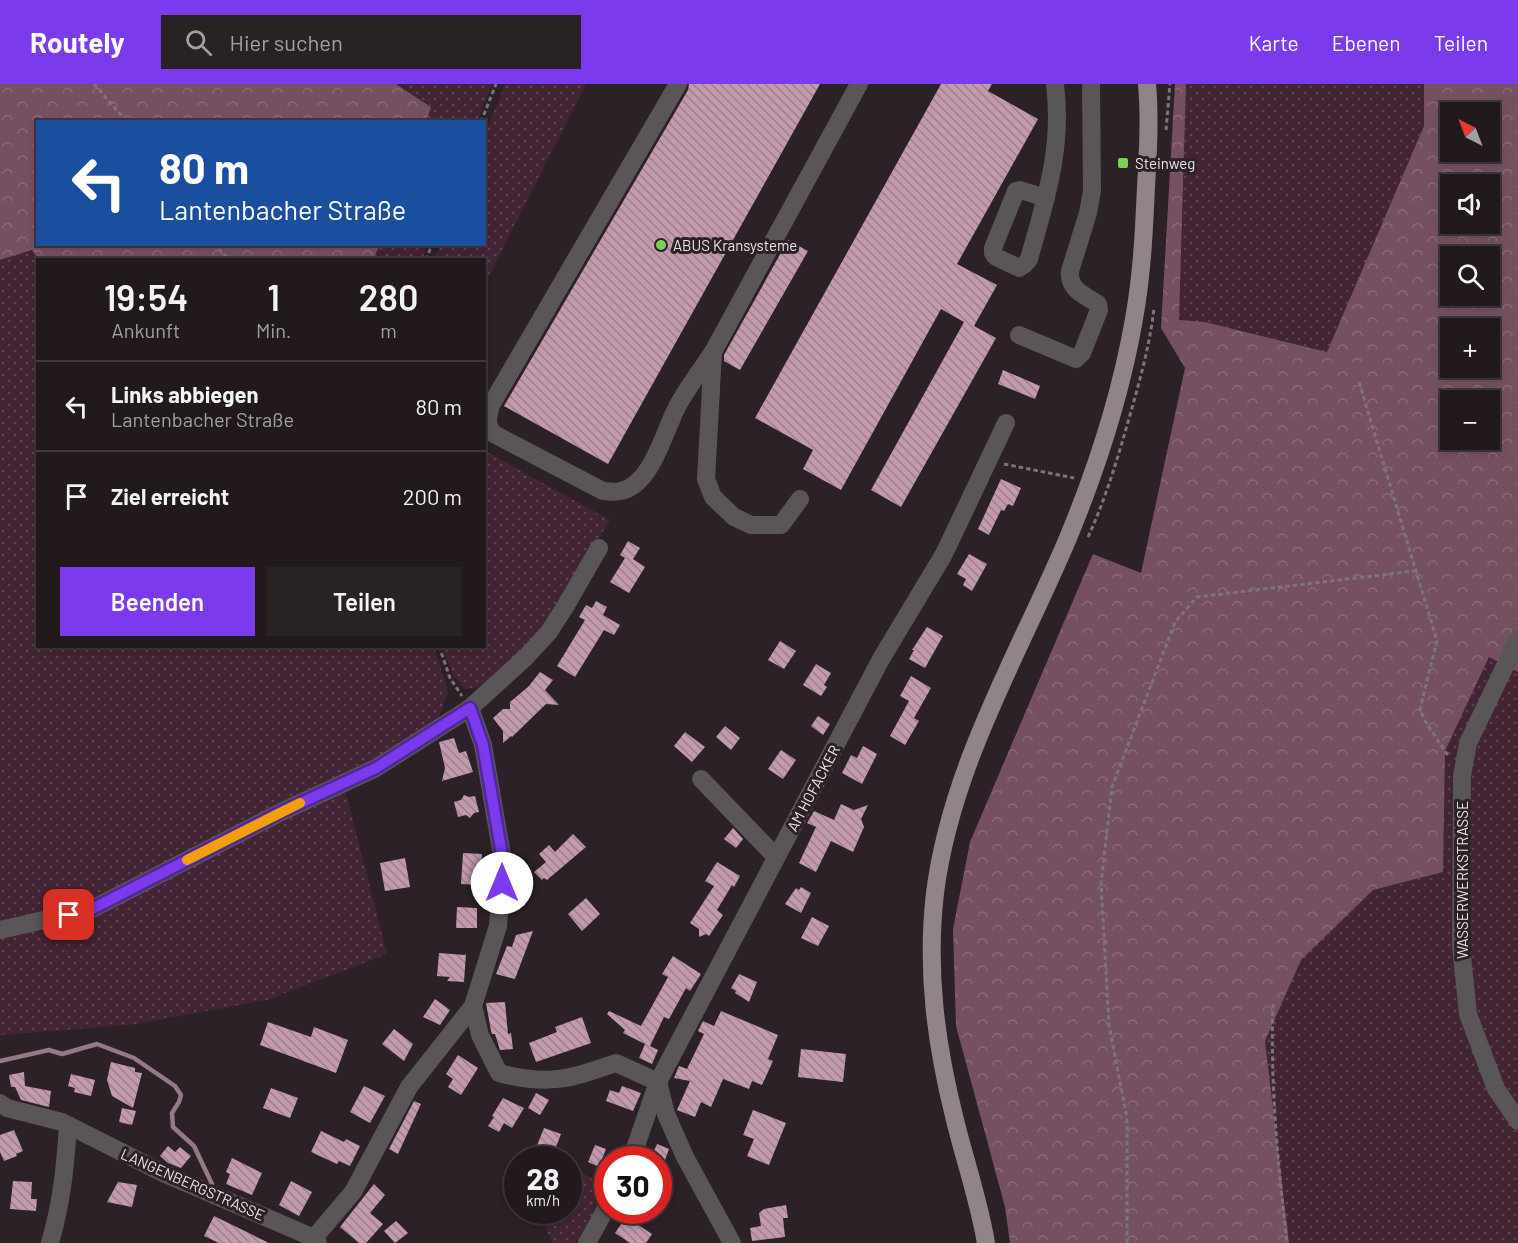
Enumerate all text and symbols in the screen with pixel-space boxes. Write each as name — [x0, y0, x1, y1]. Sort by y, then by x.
search box — [161, 15, 581, 69]
text: Routely — [30, 25, 125, 59]
icon: search — [182, 26, 215, 59]
text: Hier suchen — [230, 29, 343, 55]
text: Karte — [1249, 30, 1299, 55]
text: Ebenen — [1332, 30, 1401, 55]
text: Teilen — [1434, 30, 1488, 55]
north arrow — [1440, 102, 1500, 162]
map controls — [1440, 102, 1500, 450]
text: 80 m — [159, 142, 249, 192]
icon: left — [60, 144, 138, 222]
place label: Steinweg — [1135, 154, 1195, 172]
marker: Steinweg — [1116, 156, 1130, 170]
button: sound — [1440, 174, 1500, 234]
text: Lantenbacher Straße — [159, 193, 406, 225]
place label: ABUS Kransysteme — [673, 236, 797, 254]
marker: ABUS Kransysteme — [654, 238, 668, 252]
button: search — [1440, 246, 1500, 306]
text: 19:54 — [104, 275, 188, 318]
text: 1 — [267, 275, 280, 318]
text: 280 — [359, 275, 418, 318]
text: Ankunft — [112, 318, 180, 342]
text: Min. — [256, 318, 291, 342]
text: m — [380, 318, 397, 342]
button: + — [1440, 318, 1500, 378]
text: Links abbiegen — [111, 381, 259, 407]
icon: left — [60, 390, 93, 423]
button: − — [1440, 390, 1500, 450]
text: 80 m — [416, 393, 462, 419]
text: Lantenbacher Straße — [111, 407, 294, 431]
icon: arrive — [60, 480, 93, 513]
text: Ziel erreicht — [111, 483, 229, 509]
text: 200 m — [403, 483, 462, 509]
button: Beenden — [60, 567, 255, 636]
button: Teilen — [267, 567, 462, 636]
street label: AM HOFACKER — [783, 742, 843, 834]
street label: WASSERWERKSTRASSE — [1453, 801, 1471, 959]
position arrow — [470, 851, 534, 915]
pin — [43, 889, 94, 940]
icon: arrive — [52, 898, 85, 931]
street label: LANGENBERGSTRASSE — [118, 1144, 268, 1224]
speed limit sign: 30 — [594, 1146, 672, 1224]
text: 28 — [526, 1160, 560, 1196]
text: km/h — [526, 1191, 560, 1209]

